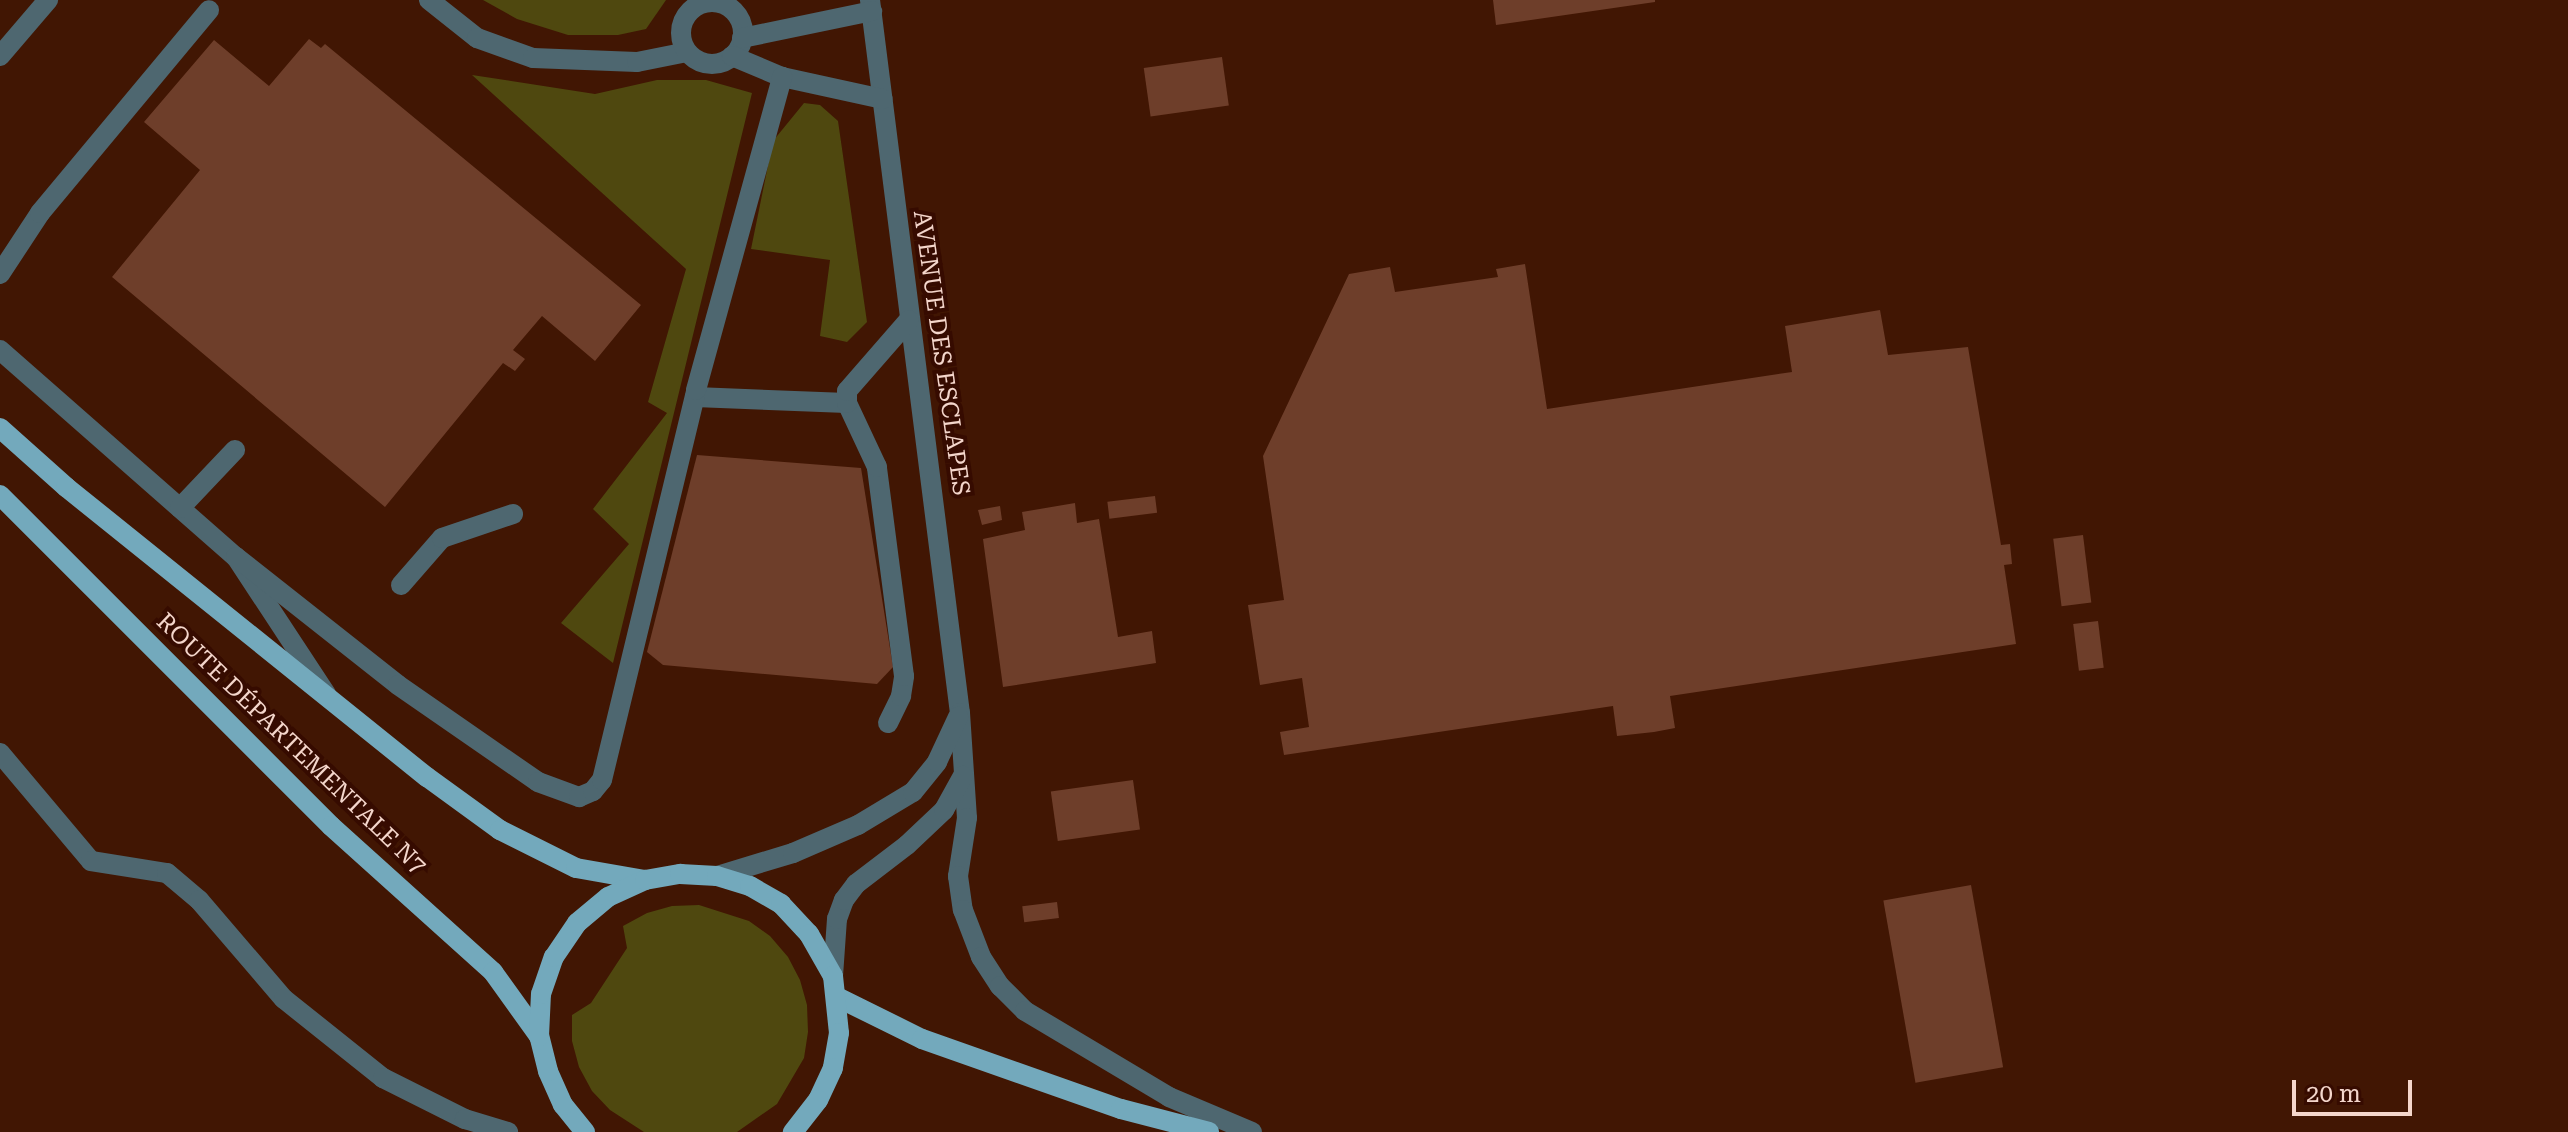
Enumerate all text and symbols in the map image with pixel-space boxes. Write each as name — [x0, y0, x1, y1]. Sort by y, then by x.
street label: AVENUE DES ESCLAPES — [907, 209, 975, 497]
street label: ROUTE DÉPARTEMENTALE N7 — [150, 607, 432, 881]
scale bar — [2296, 1064, 2416, 1114]
text: 20 m — [2306, 1080, 2361, 1108]

